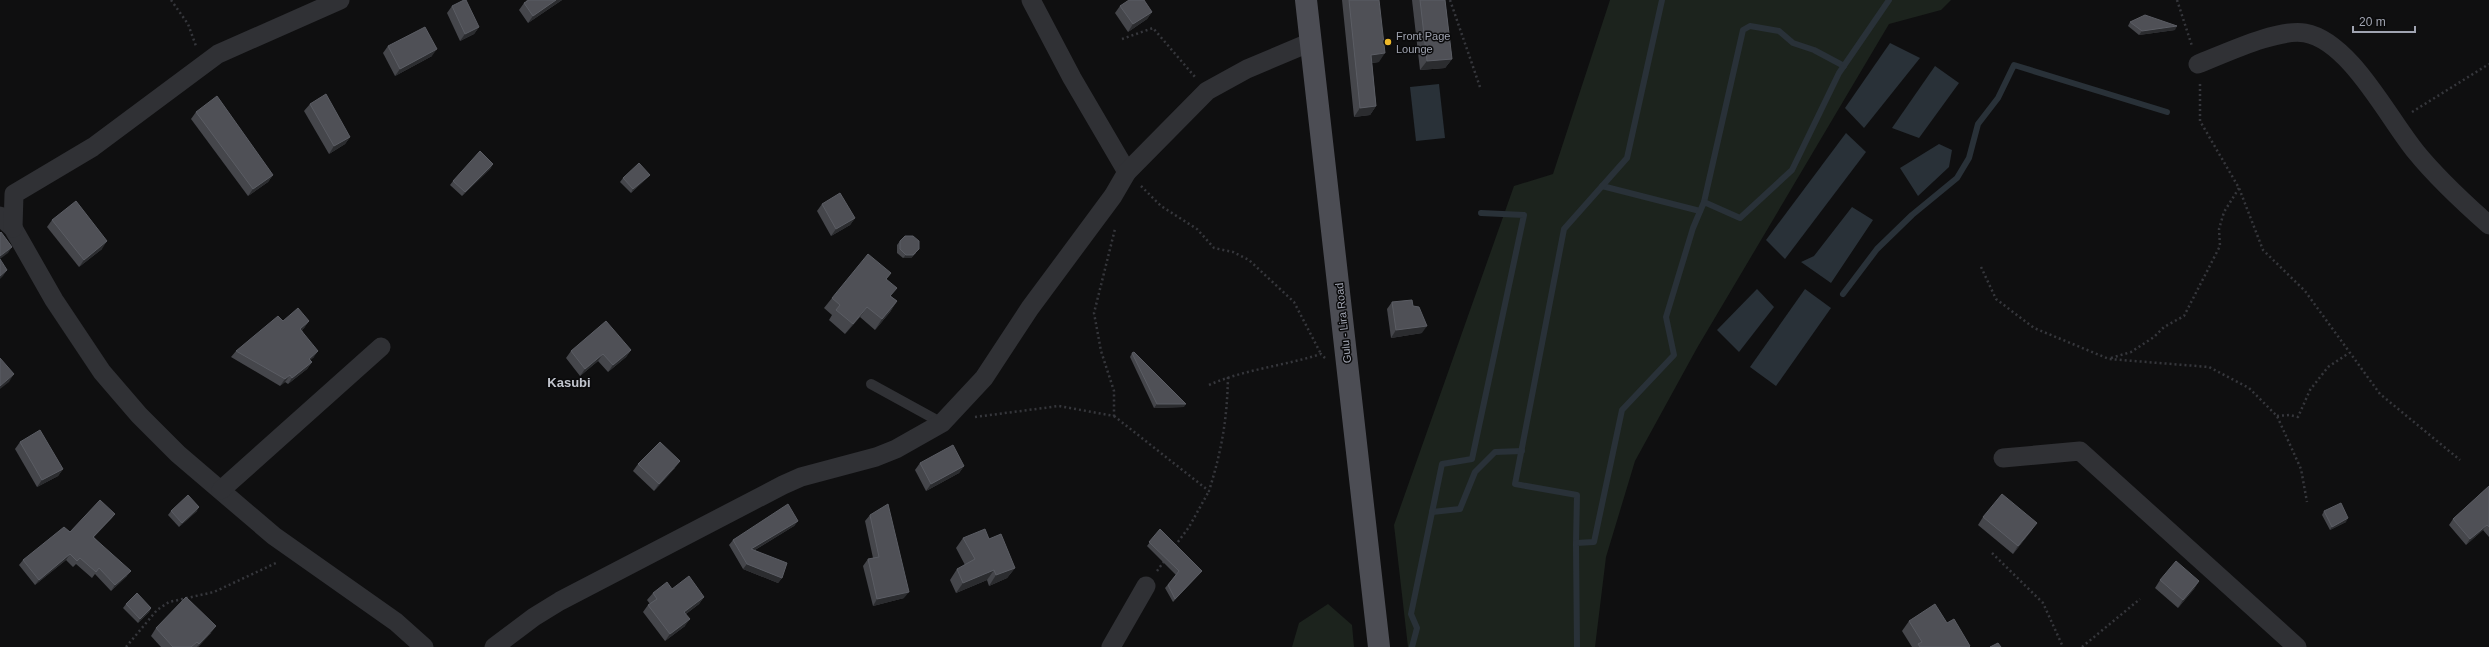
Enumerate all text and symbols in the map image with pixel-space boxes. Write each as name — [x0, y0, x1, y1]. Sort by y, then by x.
scale bar — [2353, 8, 2415, 34]
text: 20 m — [2359, 15, 2386, 29]
place label: Front Page Lounge — [1396, 30, 1450, 55]
marker: Front Page Lounge — [1383, 37, 1393, 47]
street label: Gulu - Lira Road — [1333, 282, 1353, 364]
district label: Kasubi — [547, 375, 591, 390]

